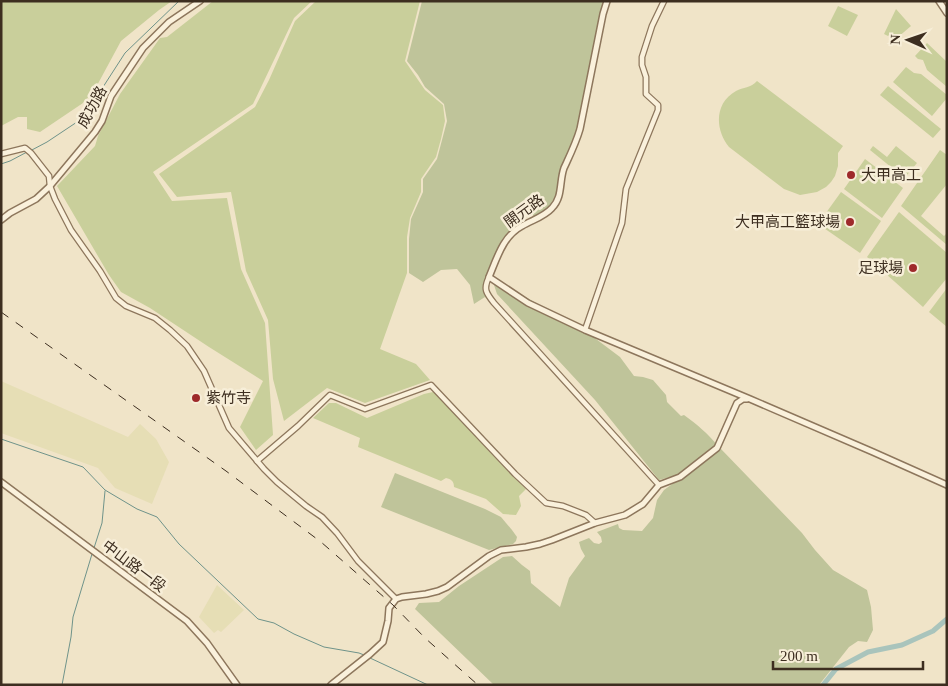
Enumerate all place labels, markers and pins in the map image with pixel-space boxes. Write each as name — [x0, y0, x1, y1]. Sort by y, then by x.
place label: 大甲高工 — [861, 167, 921, 183]
marker: 大甲高工 — [845, 169, 857, 181]
place label: 大甲高工籃球場 — [735, 214, 840, 230]
marker: 大甲高工籃球場 — [844, 216, 856, 228]
place label: 足球場 — [858, 260, 903, 276]
marker: 足球場 — [907, 262, 919, 274]
place label: 紫竹寺 — [206, 390, 251, 406]
marker: 紫竹寺 — [190, 392, 202, 404]

